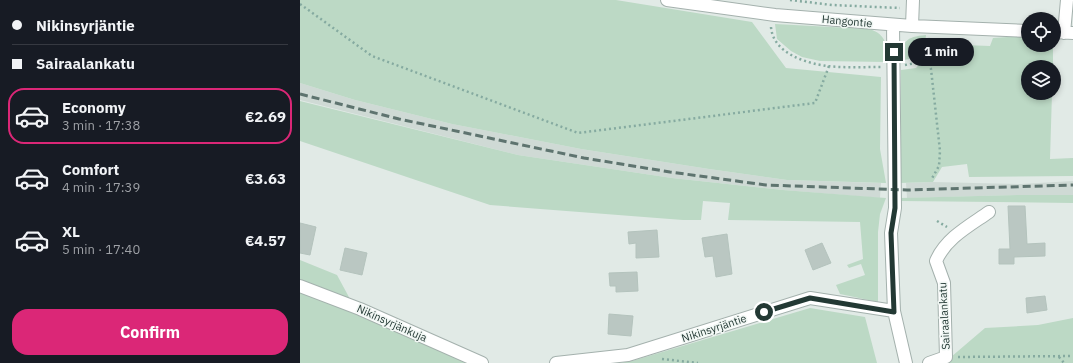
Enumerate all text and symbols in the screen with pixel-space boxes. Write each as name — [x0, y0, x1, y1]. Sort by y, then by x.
street label: Hangontie — [821, 12, 873, 30]
map controls — [1021, 12, 1061, 100]
button: locate — [1021, 12, 1061, 52]
text: Nikinsyrjäntie — [36, 16, 135, 35]
callout: 1 min — [908, 38, 974, 66]
route end — [885, 43, 903, 61]
text: 1 min — [924, 43, 958, 60]
text: Sairaalankatu — [36, 54, 135, 73]
button: layers — [1021, 60, 1061, 100]
icon: car — [14, 98, 50, 134]
text: Economy — [62, 98, 126, 117]
text: €2.69 — [245, 107, 286, 126]
text: 3 min · 17:38 — [62, 117, 140, 134]
icon: car — [14, 160, 50, 196]
text: Comfort — [62, 160, 119, 179]
text: €3.63 — [245, 169, 286, 188]
text: 4 min · 17:39 — [62, 179, 140, 196]
icon: car — [14, 222, 50, 258]
text: XL — [62, 222, 80, 241]
text: €4.57 — [245, 231, 286, 250]
text: 5 min · 17:40 — [62, 241, 140, 258]
street label: Sairaalankatu — [935, 282, 953, 350]
street label: Nikinsyrjänkuja — [355, 301, 429, 345]
route start — [755, 303, 773, 321]
button: Confirm — [12, 309, 288, 355]
street label: Nikinsyrjäntie — [680, 311, 748, 345]

